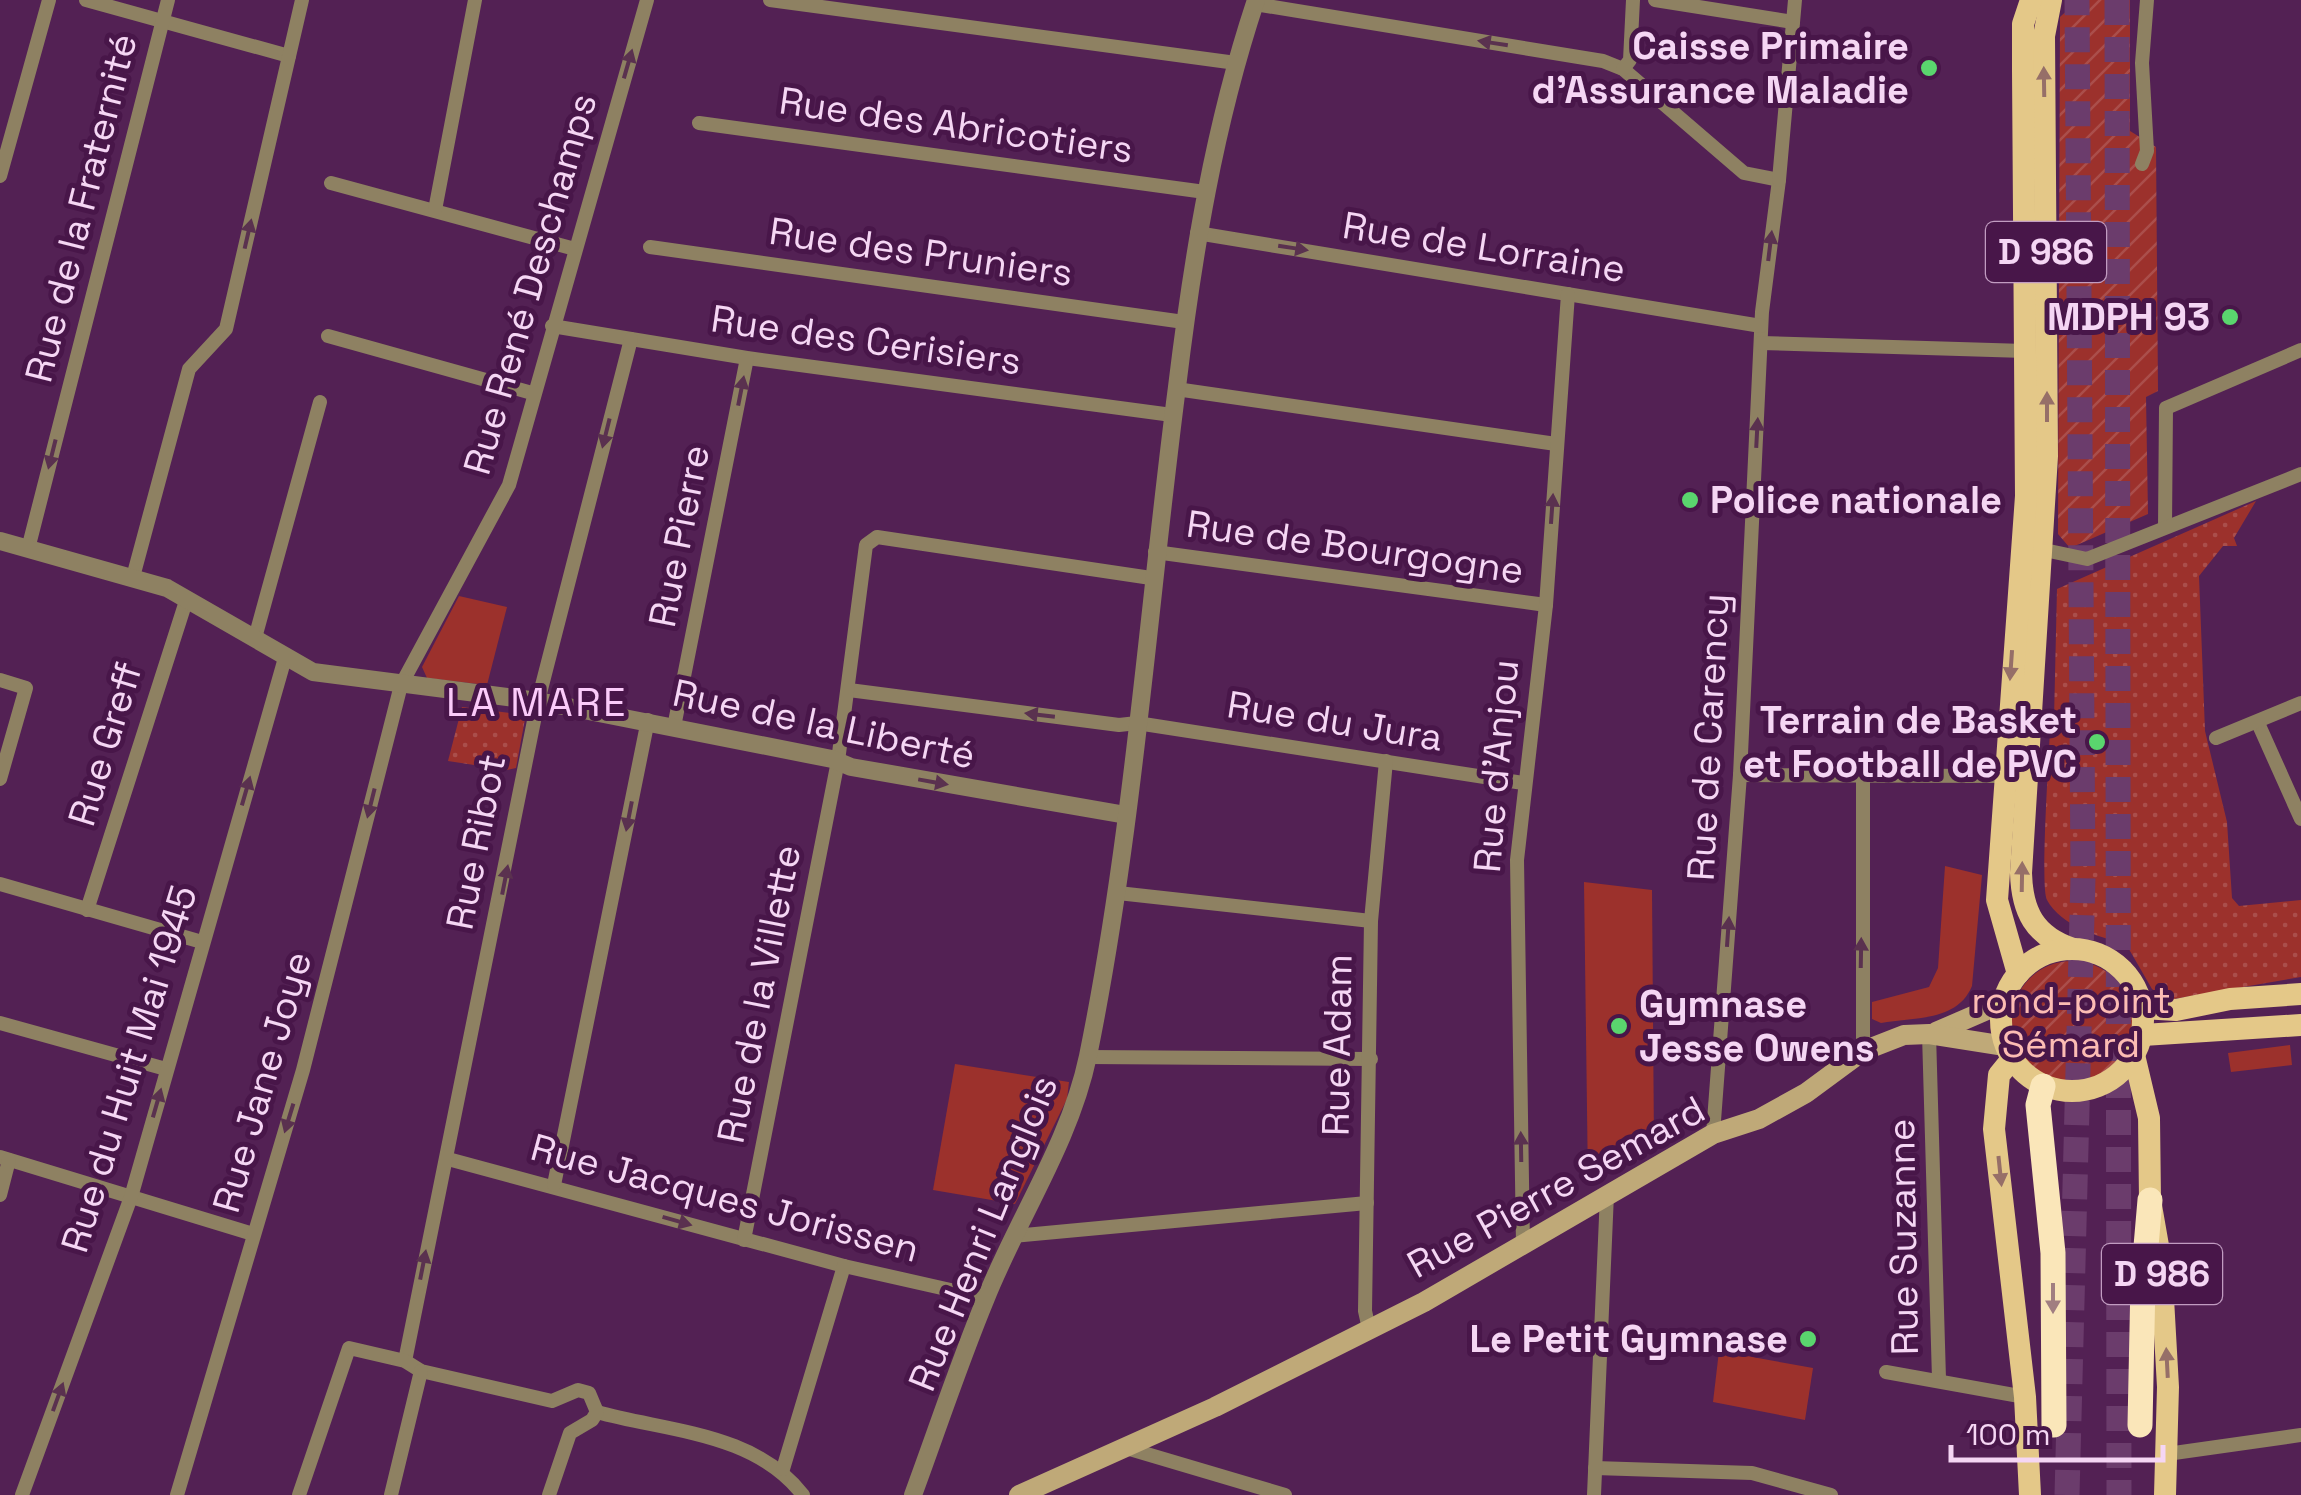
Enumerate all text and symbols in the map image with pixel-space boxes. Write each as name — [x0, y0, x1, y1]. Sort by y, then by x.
place label: Caisse Primaire d'Assurance Maladie — [1531, 22, 1909, 114]
street label: Rue de la Fraternité — [14, 29, 148, 387]
one-way arrow — [1477, 35, 1508, 50]
one-way arrow — [621, 48, 636, 79]
marker: Caisse Primaire d'Assurance Maladie — [1918, 57, 1940, 79]
one-way arrow — [2036, 65, 2052, 97]
street label: Rue des Abricotiers — [776, 76, 1136, 174]
street label: Rue René Deschamps — [453, 88, 607, 480]
street label: Rue de Lorraine — [1339, 201, 1629, 293]
street label: Rue des Pruniers — [766, 207, 1076, 297]
one-way arrow — [241, 218, 256, 249]
road number: D 986 — [1986, 222, 2106, 282]
one-way arrow — [1762, 230, 1778, 261]
one-way arrow — [1278, 241, 1309, 257]
place label: MDPH 93 — [2047, 293, 2210, 341]
street label: Rue des Cerisiers — [708, 294, 1024, 386]
marker: MDPH 93 — [2219, 306, 2241, 328]
one-way arrow — [733, 375, 749, 406]
one-way arrow — [2039, 390, 2055, 422]
one-way arrow — [1749, 417, 1765, 449]
one-way arrow — [598, 418, 614, 449]
one-way arrow — [44, 439, 59, 470]
street label: Rue Pierre — [638, 441, 720, 631]
place label: Police nationale — [1710, 476, 2002, 524]
marker: Police nationale — [1679, 489, 1701, 511]
one-way arrow — [1544, 492, 1560, 524]
street label: Rue de Bourgogne — [1183, 500, 1527, 594]
street label: Rue de Carency — [1676, 592, 1740, 882]
one-way arrow — [2003, 650, 2019, 682]
street label: Rue Greff — [57, 656, 153, 832]
street label: Rue d'Anjou — [1463, 658, 1529, 874]
street label: Rue de la Liberté — [668, 669, 980, 779]
district label: LA MARE — [446, 677, 628, 728]
street label: Rue du Jura — [1224, 680, 1446, 762]
place label: Terrain de Basket et Football de PVC — [1743, 696, 2077, 788]
one-way arrow — [1024, 706, 1056, 722]
marker: Terrain de Basket et Football de PVC — [2086, 731, 2108, 753]
street label: Rue Ribot — [436, 750, 516, 934]
one-way arrow — [918, 774, 949, 790]
one-way arrow — [239, 775, 254, 805]
one-way arrow — [363, 788, 378, 819]
one-way arrow — [620, 801, 636, 832]
street label: Rue de la Villette — [707, 841, 811, 1147]
one-way arrow — [2014, 860, 2030, 892]
one-way arrow — [497, 864, 513, 895]
street label: Rue du Huit Mai 1945 — [50, 880, 208, 1258]
one-way arrow — [1720, 916, 1736, 948]
one-way arrow — [1853, 937, 1869, 969]
street label: Rue Jane Joye — [202, 946, 322, 1218]
street label: Rue Adam — [1311, 954, 1363, 1136]
park label: rond-point Sémard — [1971, 976, 2171, 1068]
place label: Gymnase Jesse Owens — [1639, 980, 1875, 1072]
marker: Gymnase Jesse Owens — [1608, 1015, 1630, 1037]
street label: Rue Henri Langlois — [898, 1068, 1068, 1398]
street label: Rue Pierre Semard — [1399, 1085, 1713, 1289]
one-way arrow — [149, 1087, 165, 1118]
one-way arrow — [281, 1103, 296, 1134]
street label: Rue Suzanne — [1877, 1118, 1929, 1356]
street label: Rue Jacques Jorissen — [526, 1123, 924, 1273]
one-way arrow — [1512, 1130, 1528, 1162]
one-way arrow — [1992, 1156, 2008, 1188]
one-way arrow — [662, 1213, 693, 1229]
road number: D 986 — [2102, 1244, 2222, 1304]
one-way arrow — [416, 1249, 432, 1280]
one-way arrow — [2045, 1282, 2061, 1314]
place label: Le Petit Gymnase — [1470, 1315, 1788, 1363]
marker: Le Petit Gymnase — [1797, 1328, 1819, 1350]
one-way arrow — [2159, 1346, 2175, 1378]
one-way arrow — [51, 1382, 66, 1412]
scale bar — [1951, 1400, 2164, 1462]
text: 100 m — [1966, 1415, 2051, 1454]

